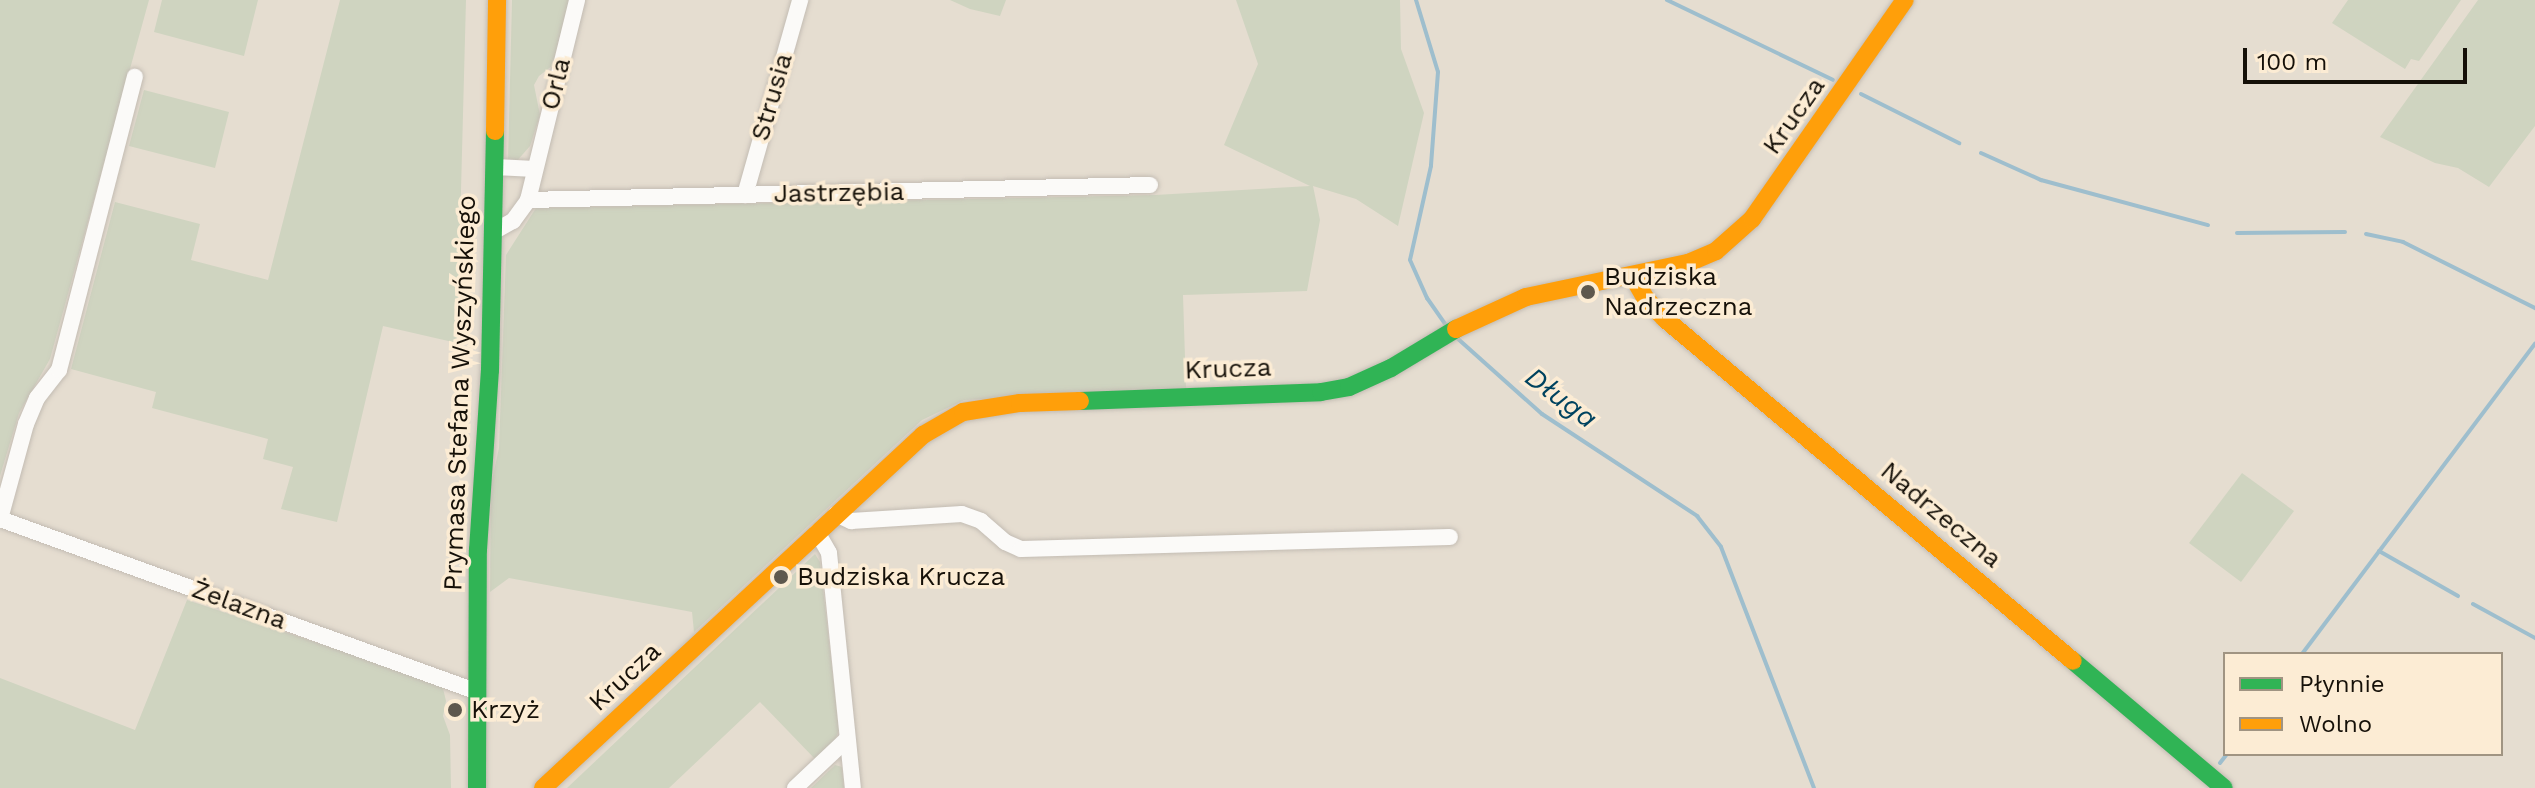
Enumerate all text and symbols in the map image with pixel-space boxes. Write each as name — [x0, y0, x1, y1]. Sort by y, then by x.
scale bar — [2247, 32, 2471, 82]
text: 100 m — [2257, 48, 2327, 76]
street label: Strusia — [745, 50, 799, 144]
street label: Orla — [535, 55, 577, 113]
street label: Krucza — [1756, 71, 1832, 161]
street label: Jastrzębia — [773, 176, 905, 210]
street label: Prymasa Stefana Wyszyńskiego — [437, 194, 483, 592]
place label: Budziska Nadrzeczna — [1604, 261, 1752, 322]
marker: Budziska Nadrzeczna — [1579, 283, 1597, 301]
street label: Krucza — [1184, 352, 1272, 386]
water label: Długa — [1519, 360, 1603, 436]
street label: Nadrzeczna — [1874, 455, 2008, 575]
place label: Budziska Krucza — [797, 561, 1006, 593]
marker: Budziska Krucza — [772, 568, 790, 586]
street label: Żelazna — [188, 574, 290, 636]
street label: Krucza — [583, 636, 667, 718]
legend — [2223, 652, 2503, 756]
text: Płynnie — [2299, 670, 2385, 698]
place label: Krzyż — [471, 694, 540, 726]
marker: Krzyż — [446, 701, 464, 719]
text: Wolno — [2299, 710, 2372, 738]

